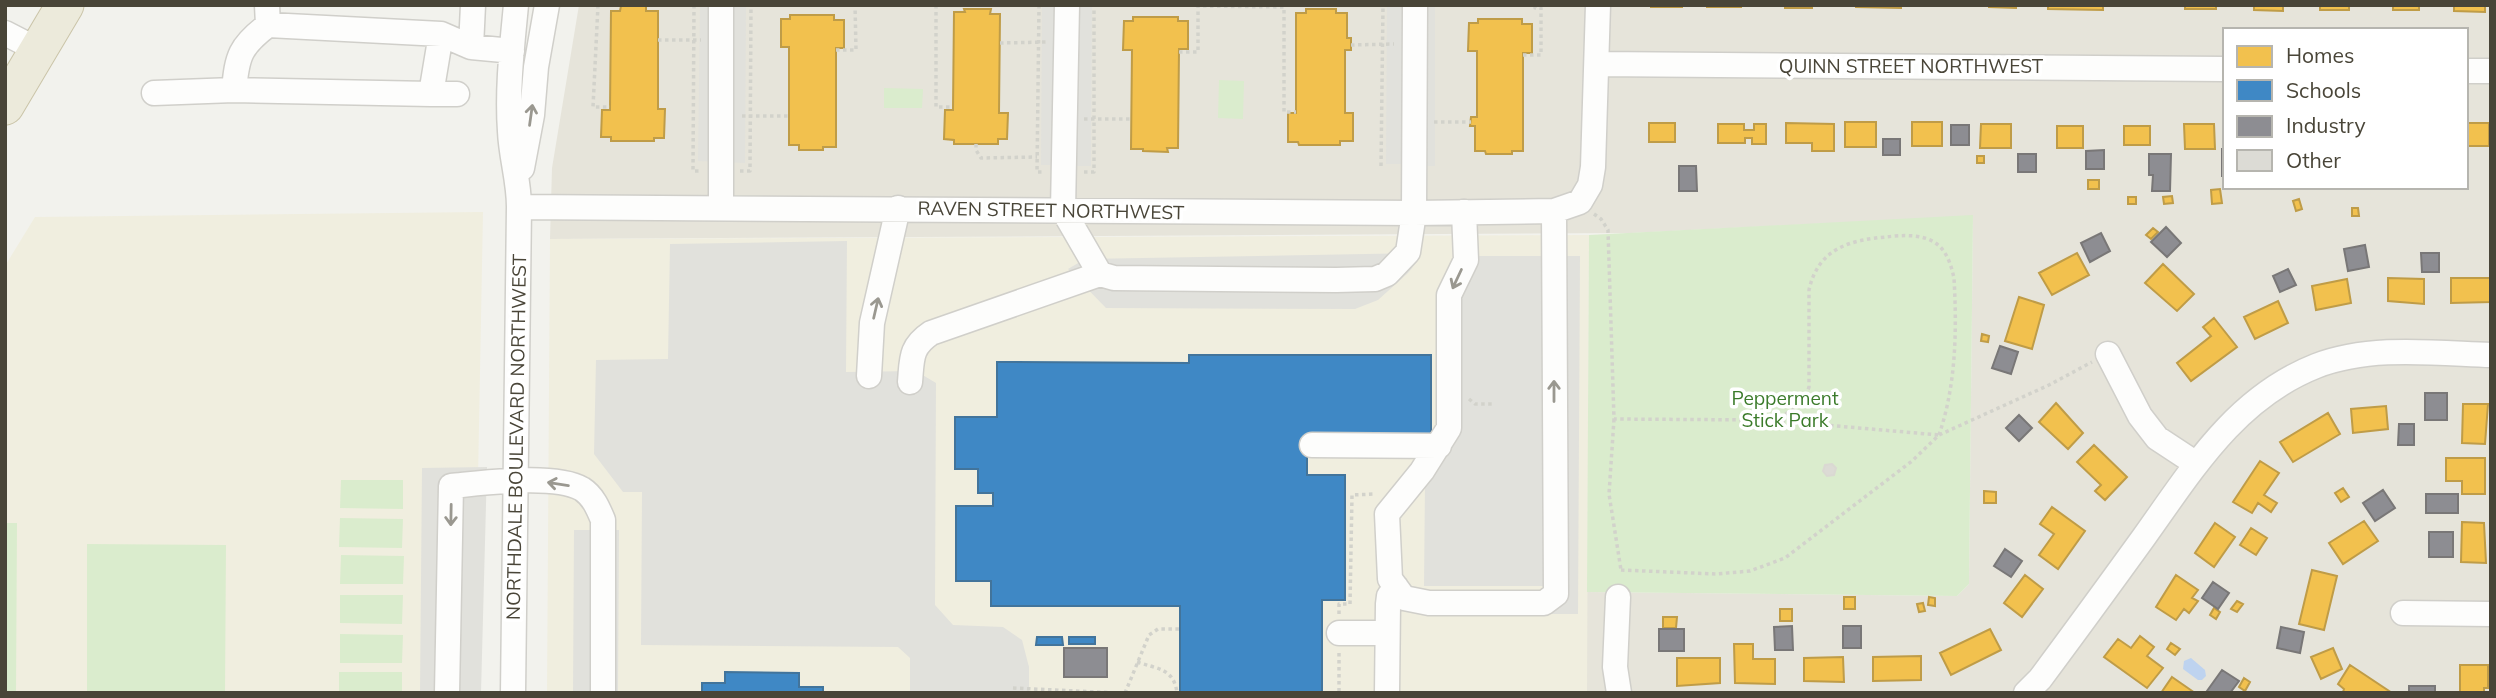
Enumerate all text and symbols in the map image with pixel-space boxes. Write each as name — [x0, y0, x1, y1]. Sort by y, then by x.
legend — [2223, 28, 2468, 189]
text: Homes — [2286, 42, 2354, 68]
street label: QUINN STREET NORTHWEST — [1779, 54, 2044, 78]
text: Schools — [2286, 77, 2361, 103]
one-way arrow — [525, 104, 538, 127]
text: Industry — [2286, 112, 2366, 138]
text: Other — [2286, 147, 2341, 173]
street label: RAVEN STREET NORTHWEST — [917, 196, 1185, 224]
street label: NORTHDALE BOULEVARD NORTHWEST — [501, 253, 531, 620]
one-way arrow — [1450, 267, 1463, 289]
one-way arrow — [870, 297, 883, 320]
one-way arrow — [1547, 380, 1561, 403]
park label: Pepperment Stick Park — [1731, 386, 1839, 432]
one-way arrow — [547, 477, 570, 490]
one-way arrow — [444, 503, 457, 526]

